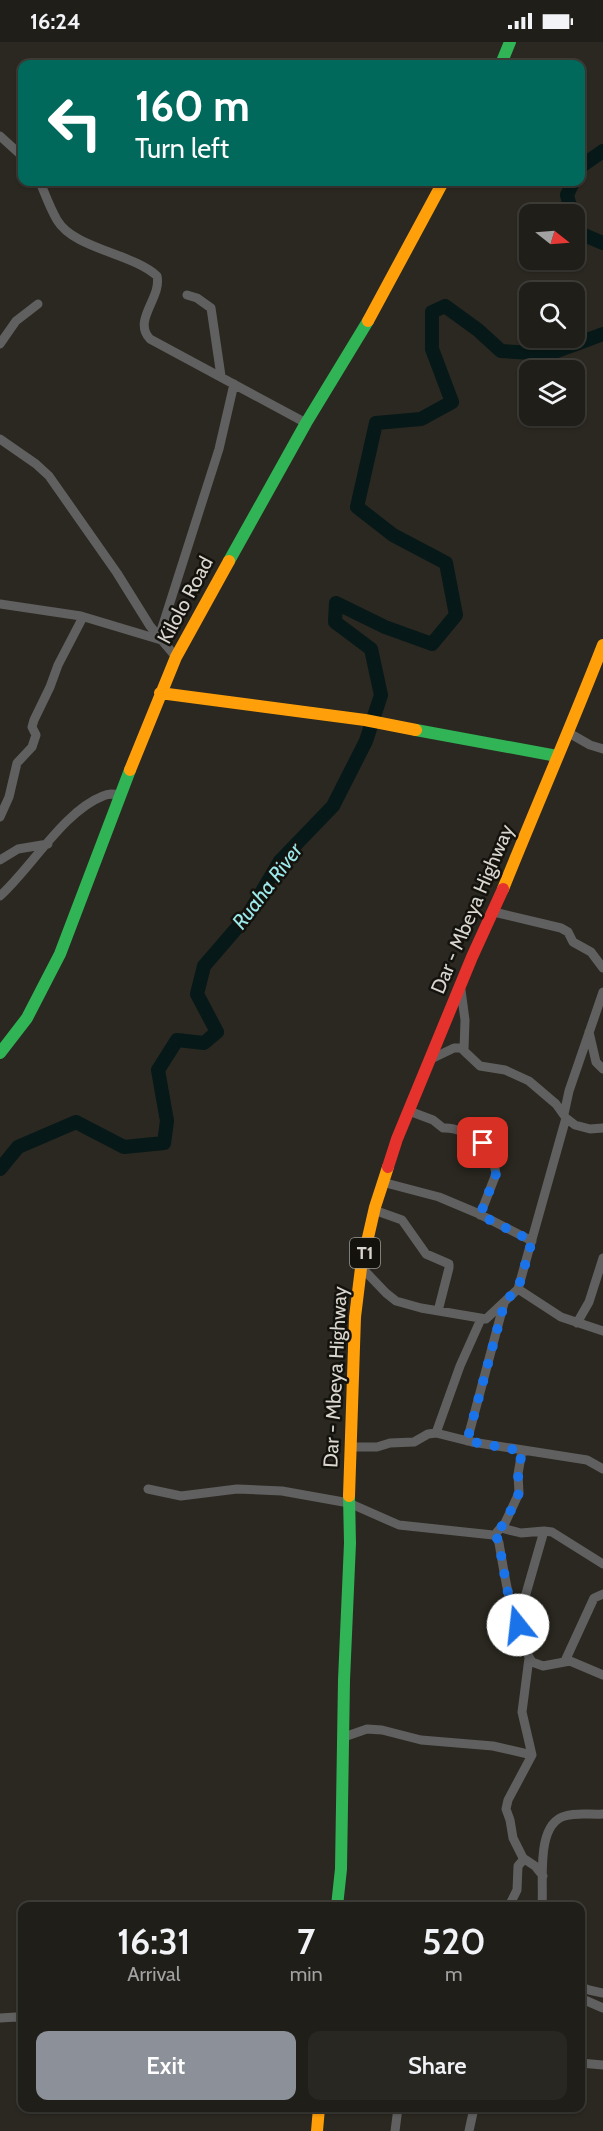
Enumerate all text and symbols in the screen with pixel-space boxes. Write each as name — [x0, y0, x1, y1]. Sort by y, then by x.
text: 16:24 — [30, 8, 81, 35]
text: 160 m — [135, 80, 250, 132]
icon: left — [36, 84, 114, 162]
text: Turn left — [135, 132, 229, 165]
north arrow — [519, 204, 585, 270]
map controls — [519, 204, 585, 426]
button: search — [519, 282, 585, 348]
button: layers — [519, 360, 585, 426]
street label: Kilolo Road — [152, 552, 218, 648]
street label: Dar - Mbeya Highway — [425, 821, 519, 997]
water label: Ruaha River — [227, 837, 308, 934]
pin — [457, 1117, 508, 1168]
icon: arrive — [466, 1126, 499, 1159]
road number: T1 — [350, 1238, 380, 1268]
street label: Dar - Mbeya Highway — [318, 1286, 352, 1468]
position arrow — [486, 1593, 550, 1657]
text: 16:31 — [117, 1919, 190, 1963]
text: 7 — [297, 1919, 315, 1963]
text: 520 — [422, 1919, 486, 1963]
text: Arrival — [127, 1962, 180, 1986]
text: min — [290, 1962, 323, 1986]
text: m — [445, 1962, 463, 1986]
button: Exit — [36, 2031, 296, 2100]
button: Share — [308, 2031, 567, 2100]

